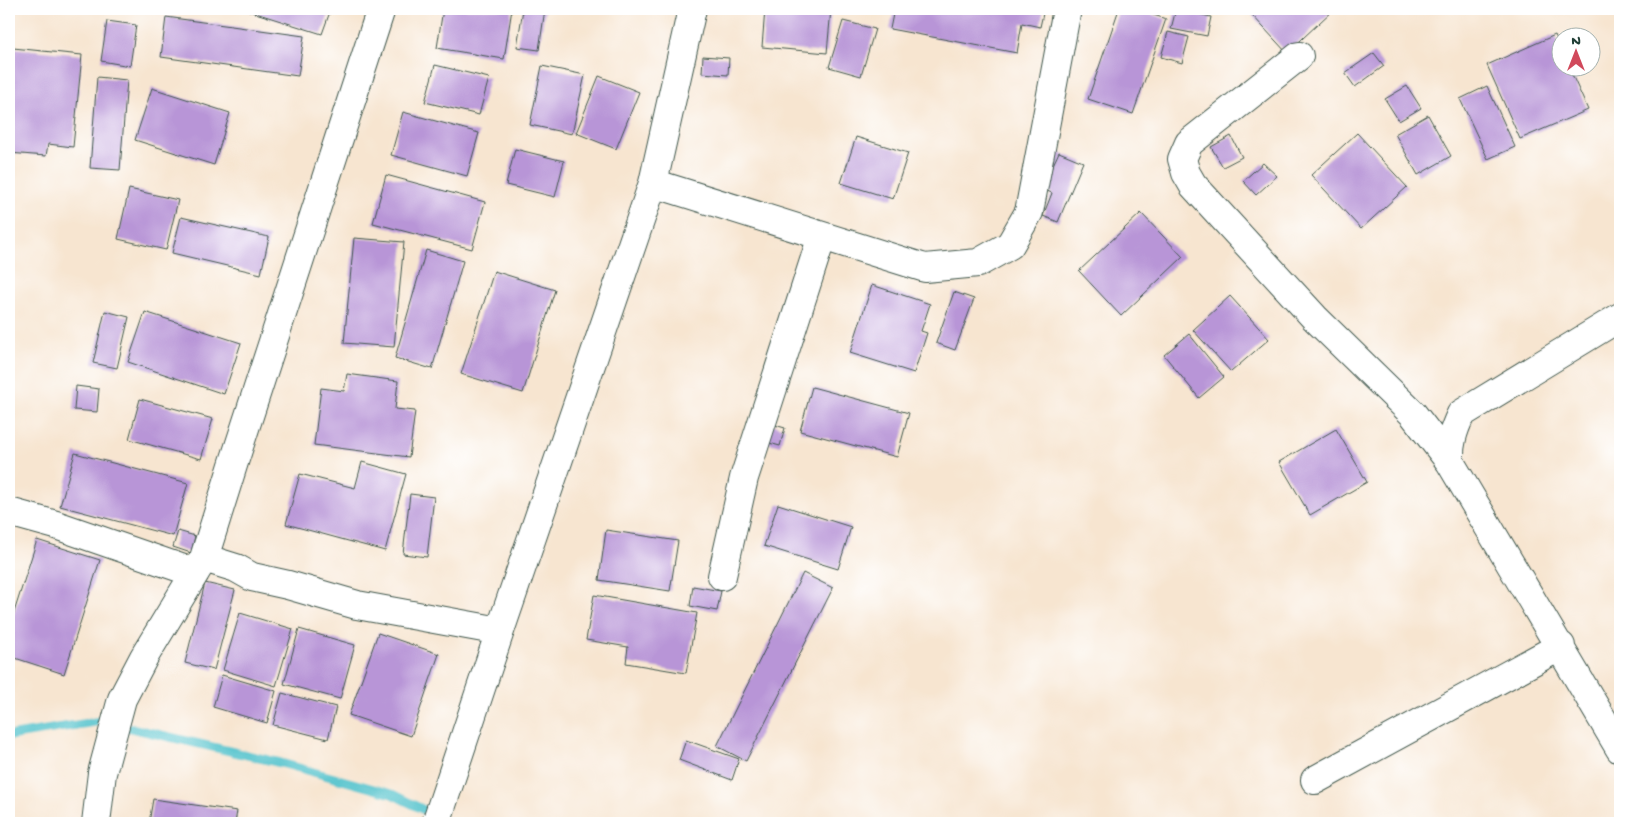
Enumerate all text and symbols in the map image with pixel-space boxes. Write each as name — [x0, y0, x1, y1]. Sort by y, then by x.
north arrow — [1552, 28, 1602, 78]
text: N — [1571, 33, 1581, 50]

